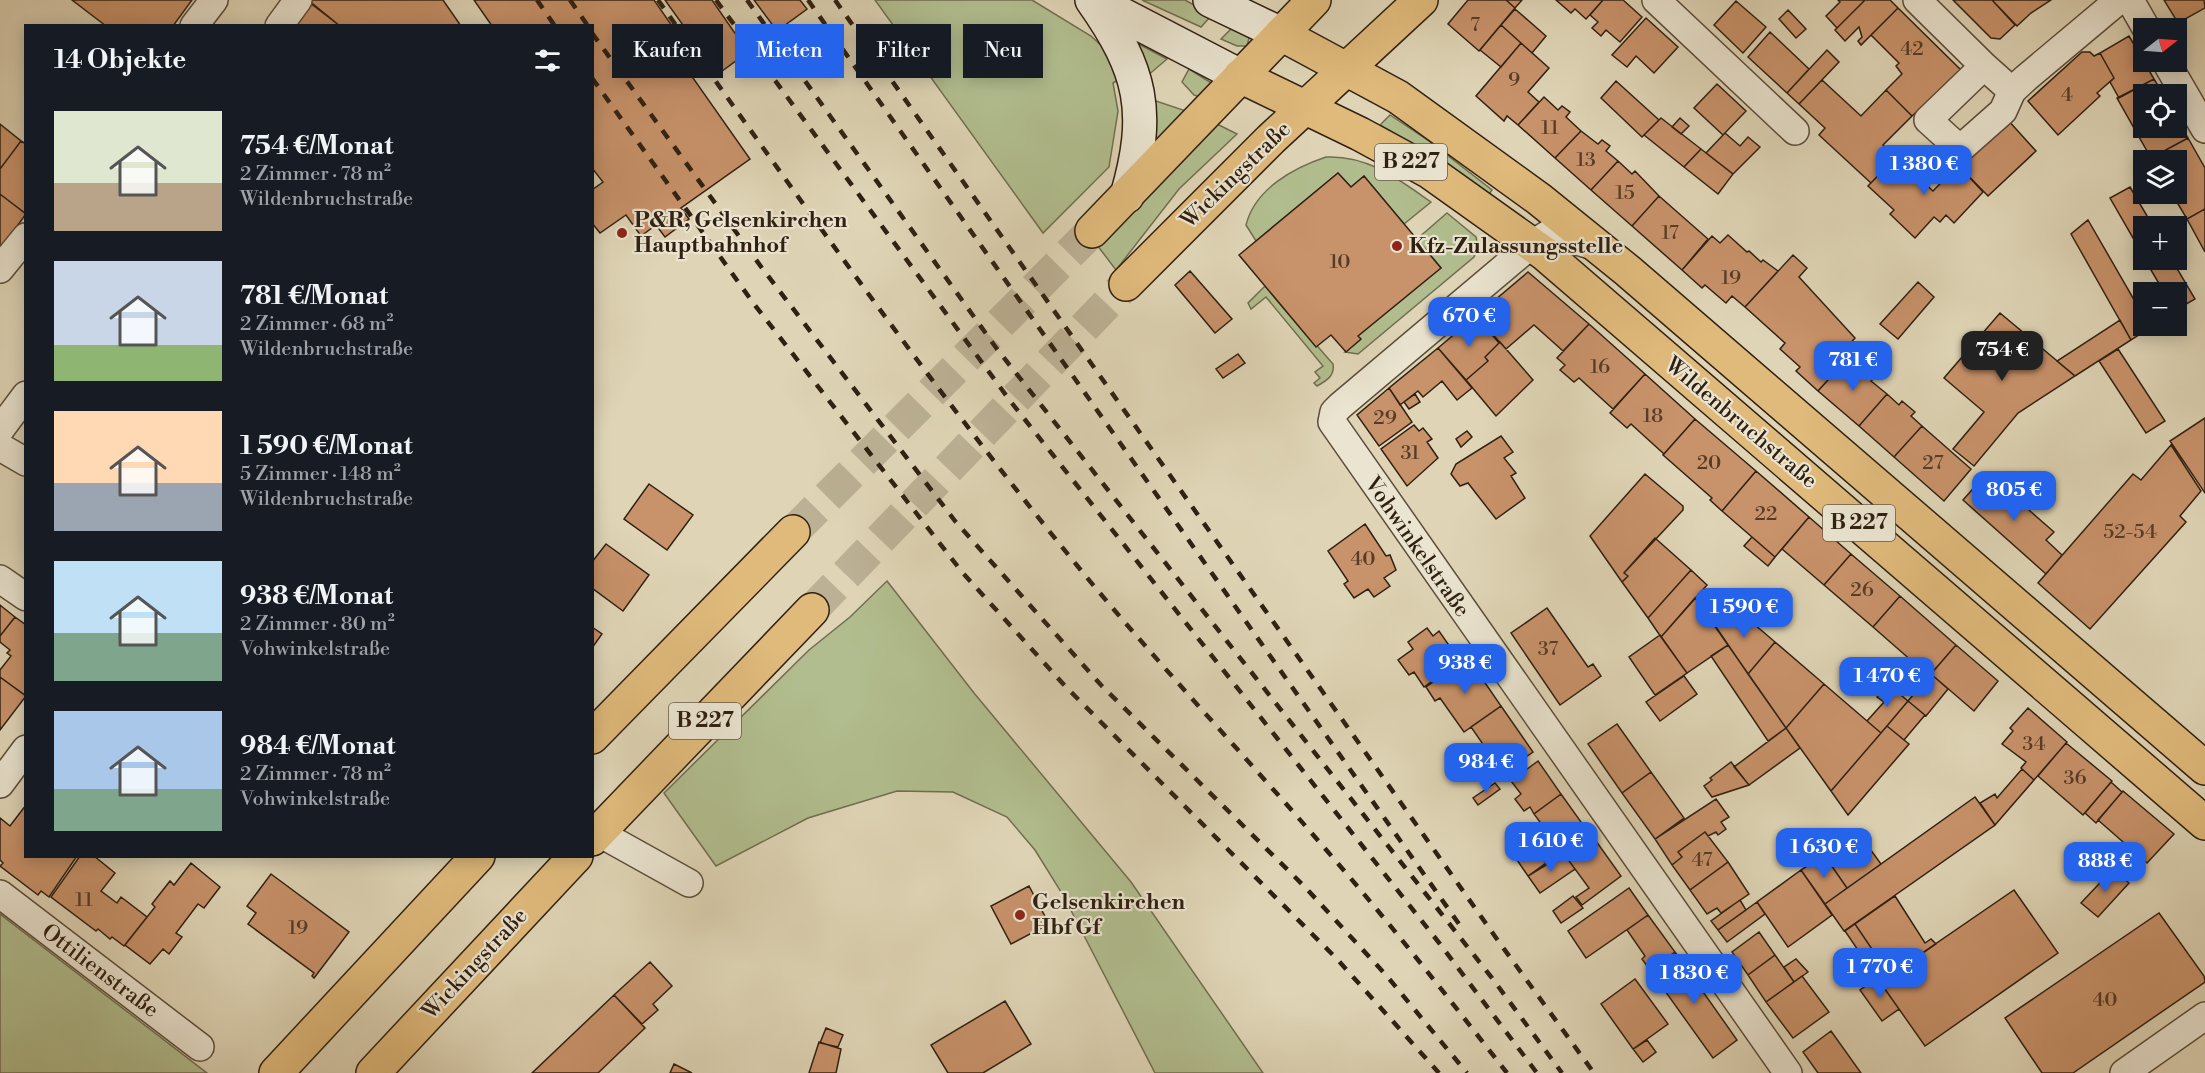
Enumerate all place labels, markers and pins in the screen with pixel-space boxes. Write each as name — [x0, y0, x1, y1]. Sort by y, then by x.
pin: 1 380 € — [1869, 145, 1979, 196]
place label: P&R, Gelsenkirchen Hauptbahnhof — [634, 207, 848, 259]
marker: P&R, Gelsenkirchen Hauptbahnhof — [615, 226, 629, 240]
place label: Kfz-Zulassungsstelle — [1409, 233, 1623, 260]
marker: Kfz-Zulassungsstelle — [1390, 239, 1404, 253]
pin: 670 € — [1427, 297, 1511, 348]
pin: 754 € — [1960, 331, 2044, 382]
pin: 781 € — [1811, 341, 1895, 392]
pin: 805 € — [1972, 471, 2056, 522]
pin: 1 590 € — [1689, 588, 1799, 639]
pin: 938 € — [1423, 644, 1507, 695]
pin: 1 470 € — [1832, 657, 1942, 708]
pin: 984 € — [1444, 743, 1528, 794]
pin: 1 610 € — [1496, 822, 1606, 873]
pin: 1 630 € — [1769, 828, 1879, 879]
pin: 888 € — [2063, 842, 2147, 893]
place label: Gelsenkirchen Hbf Gf — [1032, 889, 1185, 941]
marker: Gelsenkirchen Hbf Gf — [1013, 908, 1027, 922]
pin: 1 770 € — [1825, 948, 1935, 999]
pin: 1 830 € — [1639, 954, 1749, 1005]

